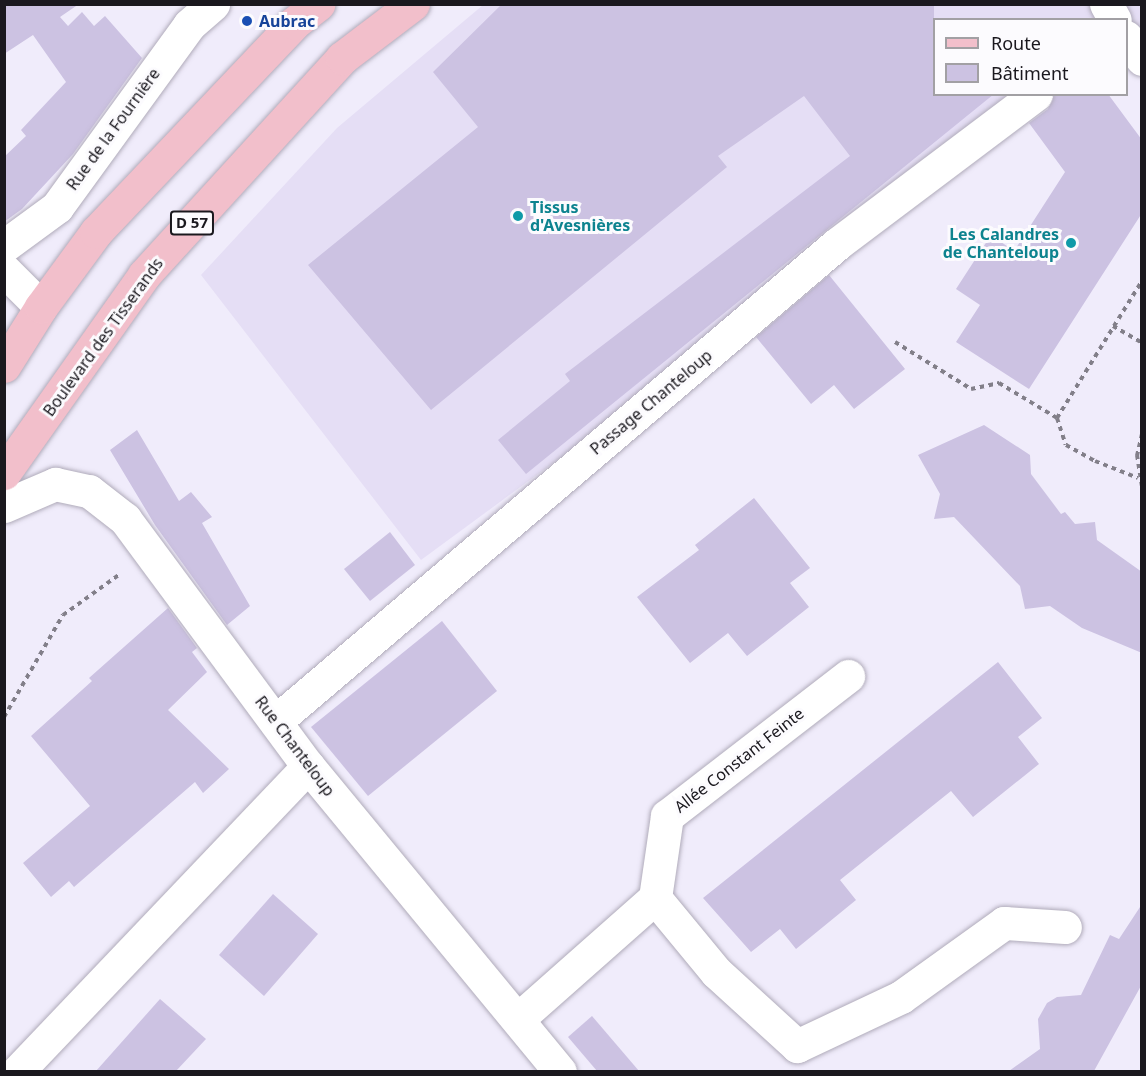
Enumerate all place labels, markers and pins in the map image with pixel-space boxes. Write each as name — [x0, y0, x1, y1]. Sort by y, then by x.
place label: Aubrac — [259, 11, 315, 31]
marker: Aubrac — [240, 14, 254, 28]
place label: Tissus d'Avesnières — [530, 197, 630, 235]
marker: Tissus d'Avesnières — [511, 209, 525, 223]
place label: Les Calandres de Chanteloup — [943, 224, 1059, 262]
marker: Les Calandres de Chanteloup — [1064, 236, 1078, 250]

